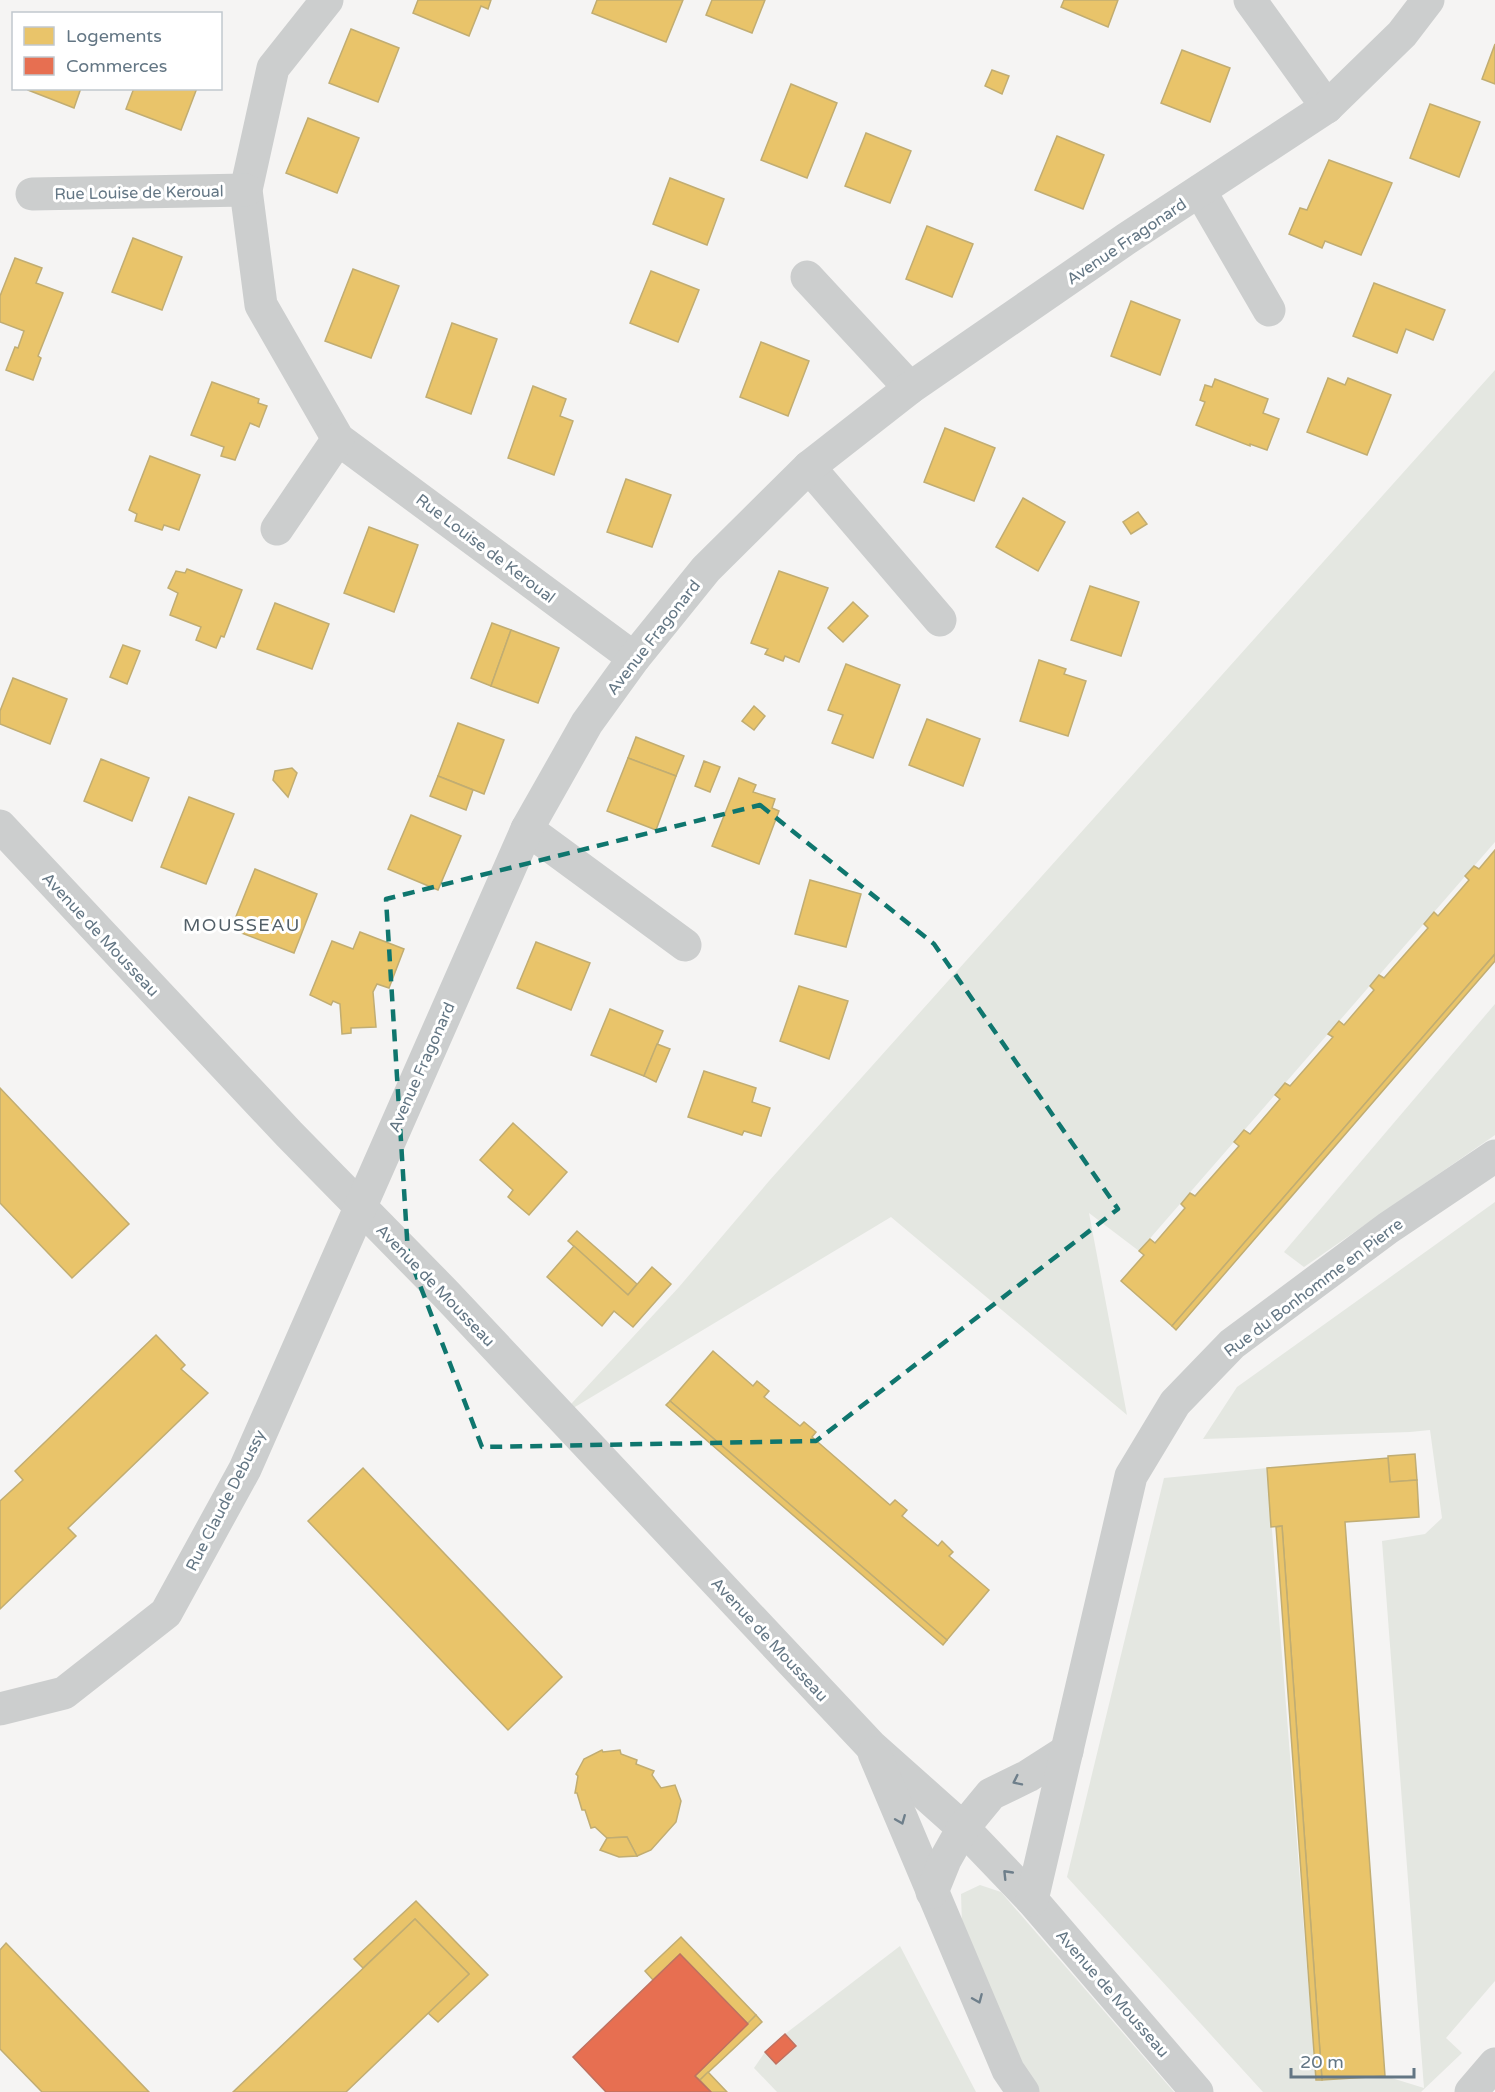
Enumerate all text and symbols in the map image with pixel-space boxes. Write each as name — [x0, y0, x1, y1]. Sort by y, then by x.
legend — [12, 12, 222, 90]
text: Logements — [66, 25, 162, 47]
text: Commerces — [66, 55, 167, 77]
street label: Rue Louise de Keroual — [54, 182, 224, 204]
street label: Avenue Fragonard — [1063, 194, 1190, 289]
street label: Rue Louise de Keroual — [412, 490, 559, 608]
street label: Avenue Fragonard — [603, 576, 705, 699]
street label: Avenue de Mousseau — [38, 868, 163, 1001]
district label: MOUSSEAU — [183, 914, 301, 936]
street label: Avenue Fragonard — [384, 999, 460, 1136]
street label: Rue du Bonhomme en Pierre — [1220, 1214, 1407, 1362]
street label: Avenue de Mousseau — [372, 1220, 499, 1351]
street label: Rue Claude Debussy — [182, 1426, 270, 1574]
street label: Avenue de Mousseau — [707, 1573, 832, 1706]
one-way arrow — [1012, 1774, 1023, 1786]
one-way arrow — [894, 1814, 906, 1825]
one-way arrow — [1003, 1870, 1014, 1880]
street label: Avenue de Mousseau — [1051, 1926, 1173, 2062]
one-way arrow — [971, 1993, 983, 2004]
scale bar — [1291, 2041, 1414, 2079]
text: 20 m — [1300, 2051, 1344, 2073]

